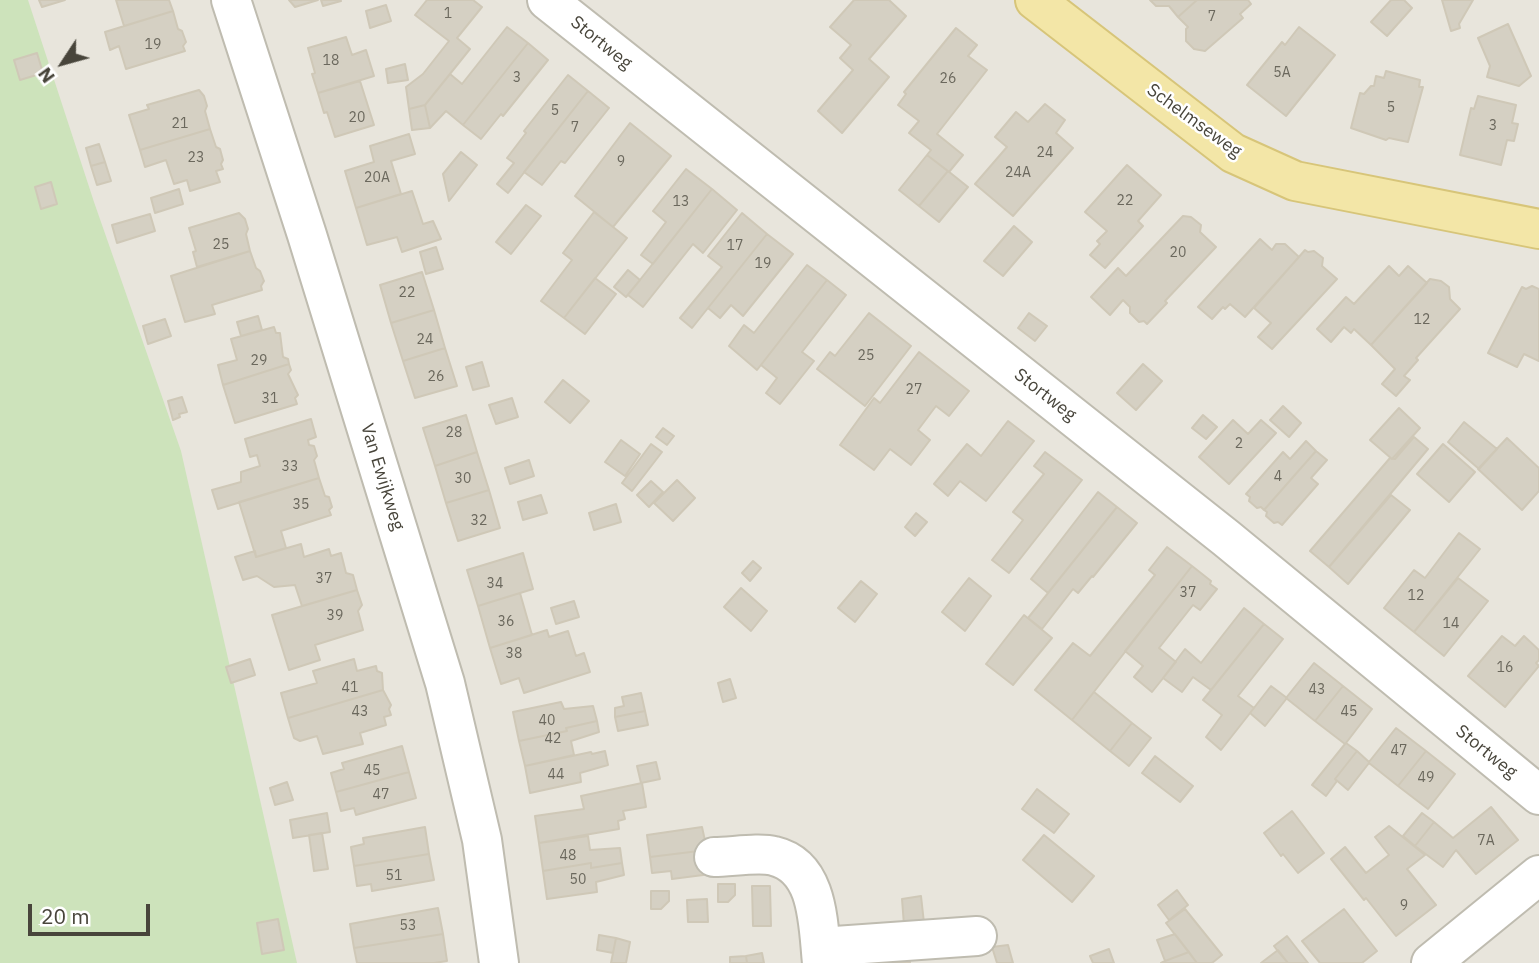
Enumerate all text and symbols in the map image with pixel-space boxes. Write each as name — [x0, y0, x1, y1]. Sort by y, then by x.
house number: 1 — [444, 6, 452, 22]
house number: 7 — [1208, 9, 1216, 25]
street label: Stortweg — [566, 12, 636, 74]
north arrow — [28, 28, 98, 98]
house number: 19 — [145, 37, 161, 53]
house number: 18 — [323, 53, 339, 69]
text: N — [32, 63, 60, 88]
house number: 5A — [1273, 65, 1291, 81]
house number: 3 — [513, 70, 521, 86]
house number: 26 — [940, 71, 956, 87]
street label: Schelmseweg — [1142, 79, 1246, 163]
house number: 5 — [1387, 100, 1395, 116]
house number: 5 — [551, 103, 559, 119]
house number: 20 — [349, 110, 365, 126]
house number: 21 — [172, 116, 188, 132]
house number: 3 — [1489, 118, 1497, 134]
house number: 7 — [571, 120, 579, 136]
house number: 24 — [1037, 145, 1053, 161]
house number: 23 — [188, 150, 204, 166]
house number: 9 — [617, 154, 625, 170]
house number: 24A — [1005, 165, 1031, 181]
house number: 20A — [364, 170, 390, 186]
house number: 22 — [1117, 193, 1133, 209]
house number: 13 — [673, 194, 689, 210]
house number: 25 — [213, 237, 229, 253]
house number: 17 — [727, 238, 743, 254]
house number: 20 — [1170, 245, 1186, 261]
house number: 19 — [755, 256, 771, 272]
house number: 22 — [399, 285, 415, 301]
house number: 12 — [1414, 312, 1430, 328]
house number: 24 — [417, 332, 433, 348]
house number: 25 — [858, 348, 874, 364]
house number: 29 — [251, 353, 267, 369]
street label: Stortweg — [1010, 364, 1080, 426]
house number: 26 — [428, 369, 444, 385]
house number: 27 — [906, 382, 922, 398]
house number: 31 — [262, 391, 278, 407]
street label: Van Ewijkweg — [356, 421, 408, 533]
house number: 28 — [446, 425, 462, 441]
house number: 2 — [1235, 436, 1243, 452]
house number: 33 — [282, 459, 298, 475]
house number: 4 — [1274, 469, 1282, 485]
house number: 30 — [455, 471, 471, 487]
house number: 35 — [293, 497, 309, 513]
house number: 32 — [471, 513, 487, 529]
house number: 37 — [316, 571, 332, 587]
house number: 34 — [487, 576, 503, 592]
house number: 37 — [1180, 585, 1196, 601]
house number: 12 — [1408, 588, 1424, 604]
house number: 39 — [327, 608, 343, 624]
house number: 36 — [498, 614, 514, 630]
house number: 14 — [1443, 616, 1459, 632]
house number: 38 — [506, 646, 522, 662]
house number: 16 — [1497, 660, 1513, 676]
house number: 41 — [342, 680, 358, 696]
house number: 43 — [1309, 682, 1325, 698]
house number: 43 — [352, 704, 368, 720]
house number: 45 — [1341, 704, 1357, 720]
house number: 40 — [539, 713, 555, 729]
street label: Stortweg — [1451, 721, 1521, 783]
house number: 42 — [545, 731, 561, 747]
house number: 47 — [1391, 743, 1407, 759]
house number: 45 — [364, 763, 380, 779]
house number: 44 — [548, 767, 564, 783]
house number: 49 — [1418, 770, 1434, 786]
house number: 47 — [373, 787, 389, 803]
house number: 7A — [1477, 833, 1495, 849]
house number: 48 — [560, 848, 576, 864]
house number: 51 — [386, 868, 402, 884]
house number: 50 — [570, 872, 586, 888]
scale bar — [32, 890, 154, 934]
house number: 9 — [1400, 898, 1408, 914]
text: 20 m — [41, 902, 90, 930]
house number: 53 — [400, 918, 416, 934]

